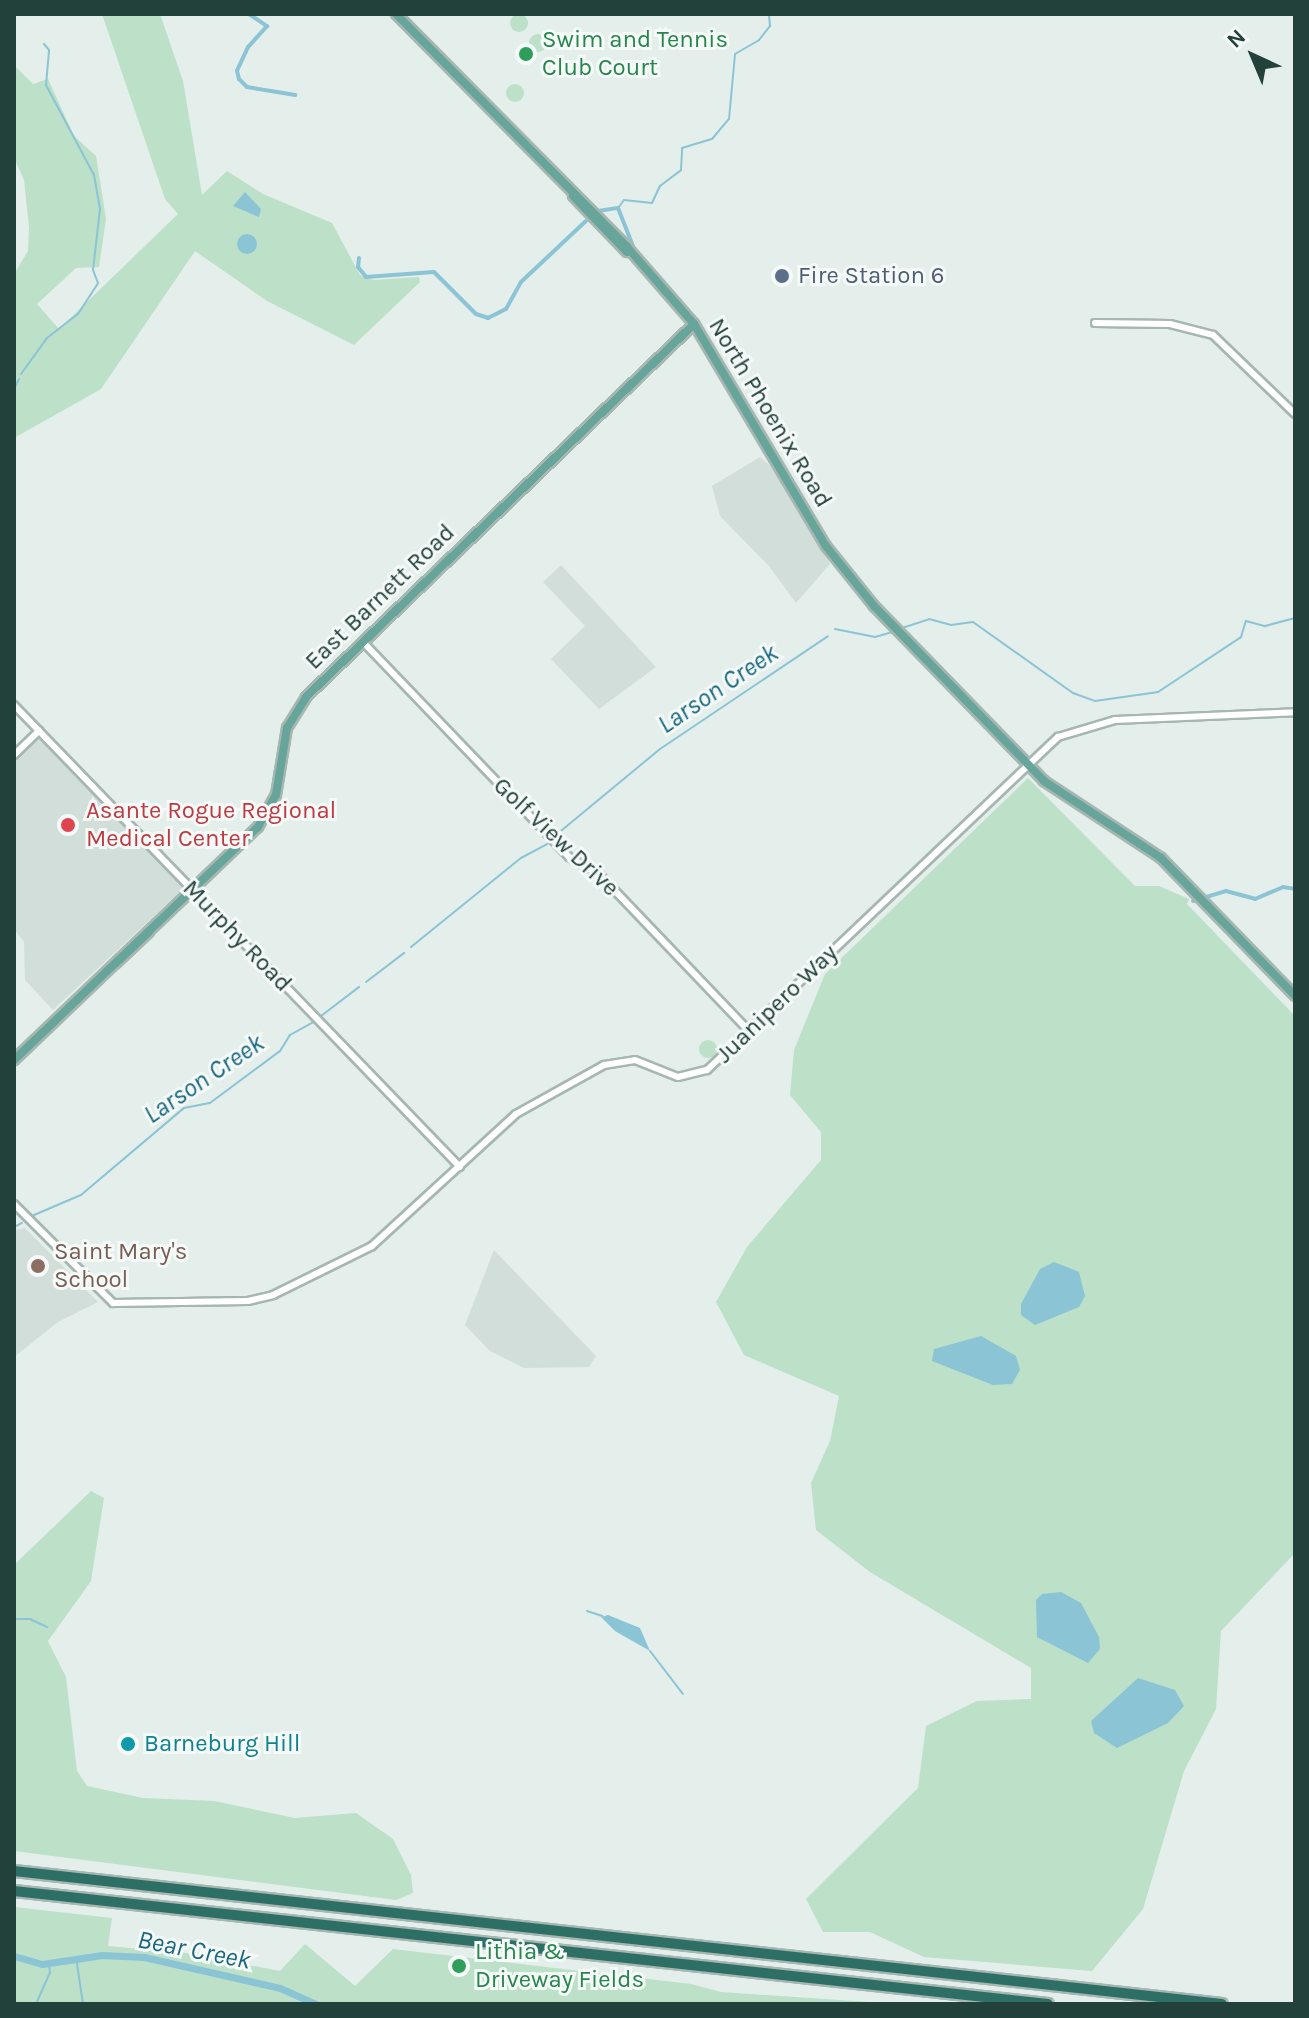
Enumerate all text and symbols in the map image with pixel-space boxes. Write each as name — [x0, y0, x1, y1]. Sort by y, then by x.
north arrow — [1213, 16, 1293, 96]
text: N — [1222, 24, 1251, 54]
place label: Swim and Tennis Club Court — [542, 26, 728, 82]
marker: Swim and Tennis Club Court — [517, 45, 535, 63]
place label: Fire Station 6 — [798, 262, 944, 290]
marker: Fire Station 6 — [773, 267, 791, 285]
street label: North Phoenix Road — [702, 313, 838, 513]
street label: East Barnett Road — [299, 518, 461, 676]
water label: Larson Creek — [652, 637, 784, 741]
street label: Golf View Drive — [487, 771, 625, 903]
place label: Asante Rogue Regional Medical Center — [86, 797, 336, 853]
marker: Asante Rogue Regional Medical Center — [57, 814, 79, 836]
street label: Murphy Road — [177, 874, 297, 998]
street label: Juanipero Way — [710, 939, 844, 1069]
water label: Larson Creek — [138, 1027, 270, 1131]
place label: Saint Mary's School — [54, 1238, 187, 1294]
marker: Saint Mary's School — [29, 1257, 47, 1275]
place label: Barneburg Hill — [144, 1730, 301, 1758]
marker: Barneburg Hill — [119, 1735, 137, 1753]
water label: Bear Creek — [135, 1924, 253, 1976]
place label: Lithia & Driveway Fields — [475, 1938, 644, 1994]
marker: Lithia & Driveway Fields — [450, 1957, 468, 1975]

